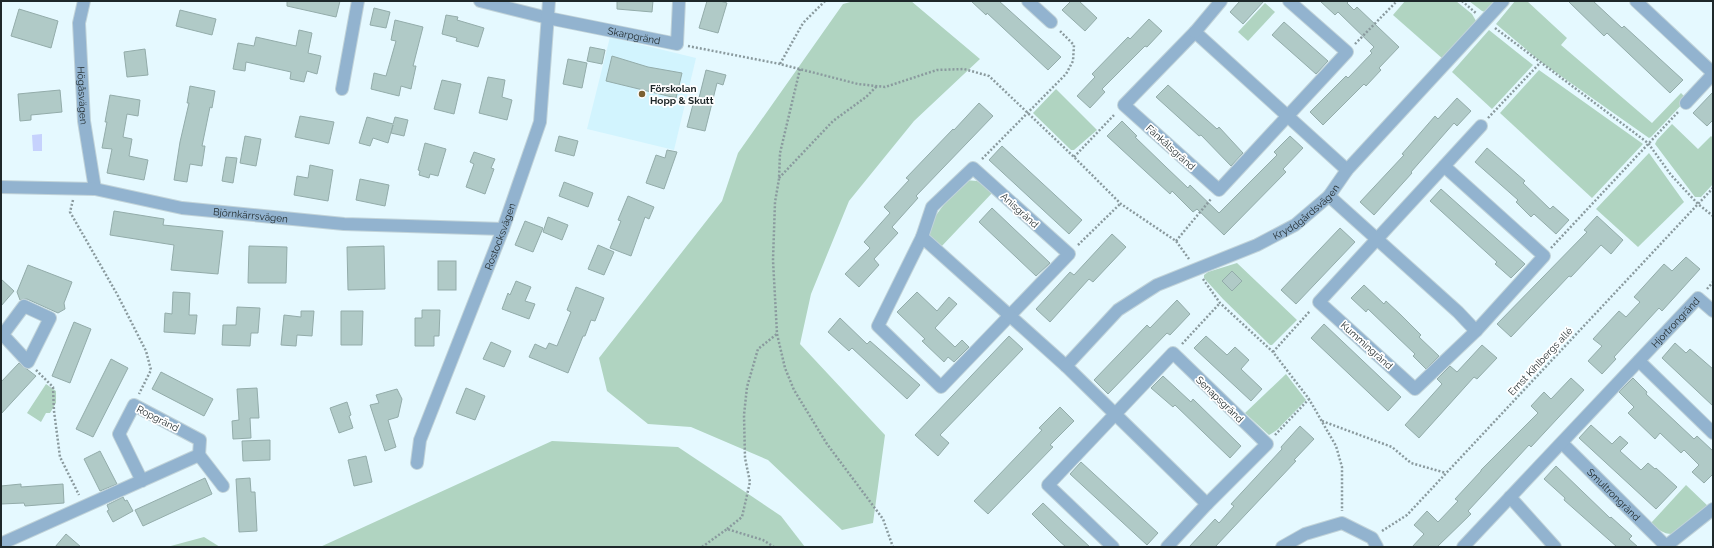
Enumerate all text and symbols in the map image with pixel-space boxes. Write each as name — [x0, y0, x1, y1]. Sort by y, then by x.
street label: Skarpgränd — [607, 25, 661, 47]
street label: Högåsvägen — [75, 66, 90, 125]
place label: Förskolan Hopp & Skutt — [650, 83, 714, 106]
marker: Förskolan Hopp & Skutt — [637, 89, 647, 99]
street label: Fänkålsgränd — [1144, 123, 1197, 172]
street label: Kryddgårdsvägen — [1271, 182, 1341, 242]
street label: Anisgränd — [999, 191, 1041, 230]
street label: Rostocksvägen — [483, 201, 518, 271]
street label: Björnkärrsvägen — [213, 206, 289, 224]
street label: Hjortrongränd — [1649, 295, 1702, 350]
street label: Kummingränd — [1339, 319, 1395, 371]
street label: Ernst Kihlbergs allé — [1506, 325, 1575, 398]
street label: Senapsgränd — [1194, 374, 1246, 425]
street label: Ropgränd — [135, 403, 181, 434]
street label: Smultrongränd — [1585, 466, 1642, 523]

